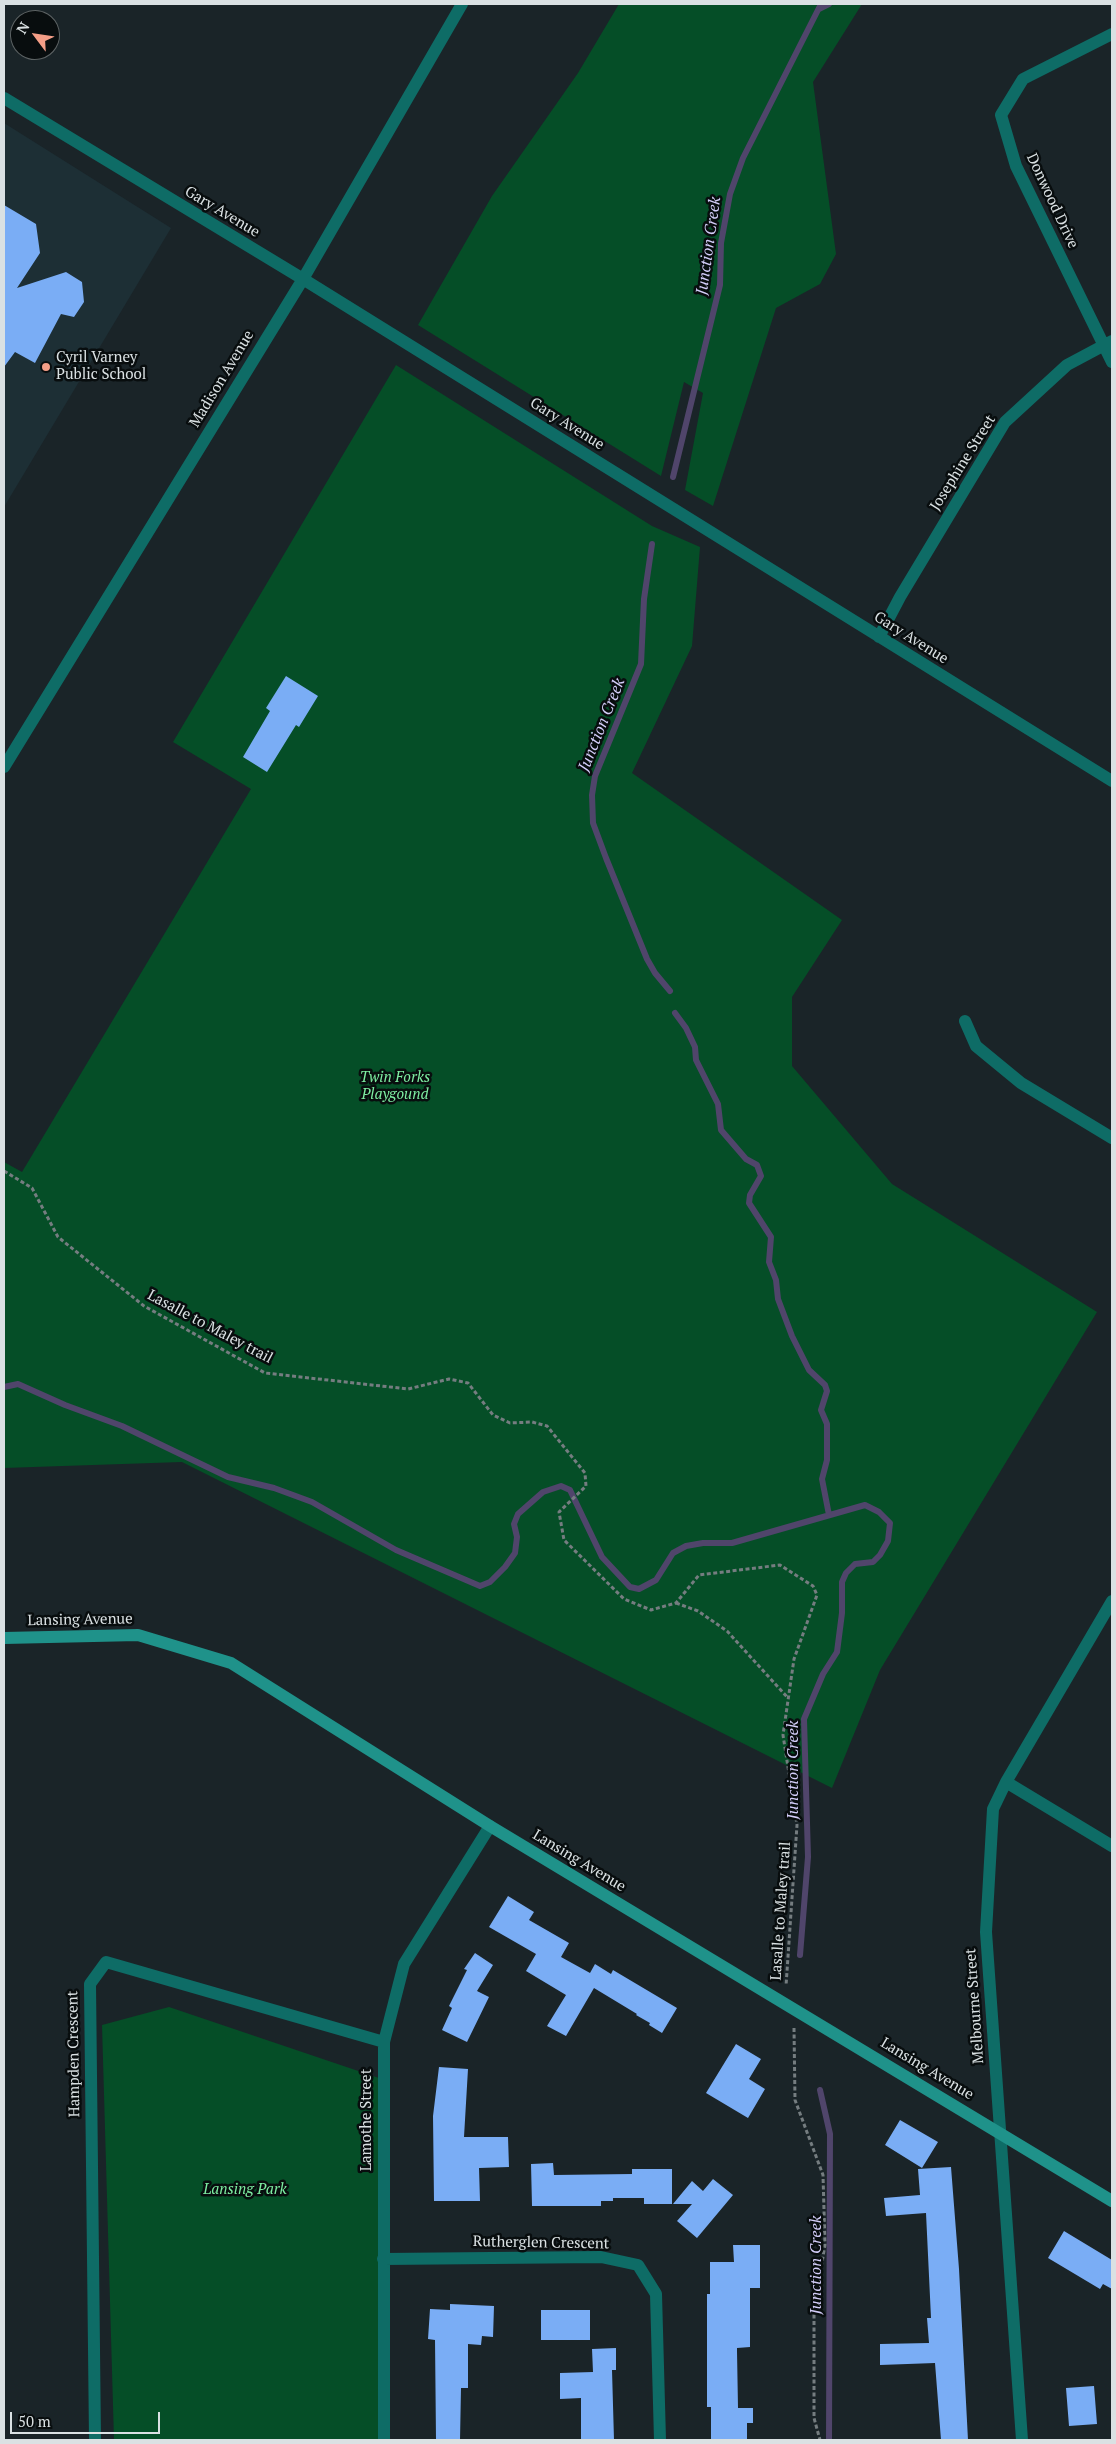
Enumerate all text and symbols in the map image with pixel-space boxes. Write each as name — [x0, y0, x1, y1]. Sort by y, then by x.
north arrow — [10, 10, 60, 60]
text: N — [12, 18, 33, 37]
street label: Donwood Drive — [1022, 151, 1082, 251]
street label: Gary Avenue — [181, 183, 263, 241]
water label: Junction Creek — [693, 196, 725, 296]
street label: Madison Avenue — [186, 327, 258, 431]
place label: Cyril Varney Public School — [56, 349, 146, 384]
marker: Cyril Varney Public School — [40, 361, 52, 373]
street label: Gary Avenue — [527, 394, 607, 454]
street label: Josephine Street — [926, 412, 1000, 514]
street label: Gary Avenue — [871, 608, 951, 668]
water label: Junction Creek — [575, 676, 629, 774]
park label: Twin Forks Playgound — [360, 1069, 430, 1104]
street label: Lasalle to Maley trail — [144, 1286, 276, 1368]
street label: Lansing Avenue — [27, 1610, 133, 1630]
water label: Junction Creek — [783, 1721, 803, 1819]
street label: Lansing Avenue — [529, 1826, 629, 1896]
street label: Lasalle to Maley trail — [767, 1841, 795, 1981]
street label: Melbourne Street — [962, 1948, 988, 2064]
street label: Hampden Crescent — [64, 1991, 84, 2117]
street label: Lansing Avenue — [877, 2034, 977, 2104]
street label: Lamothe Street — [358, 2069, 376, 2171]
park label: Lansing Park — [203, 2181, 287, 2199]
water label: Junction Creek — [806, 2216, 826, 2314]
street label: Rutherglen Crescent — [473, 2233, 609, 2253]
scale bar — [12, 2402, 162, 2434]
text: 50 m — [18, 2411, 51, 2431]

